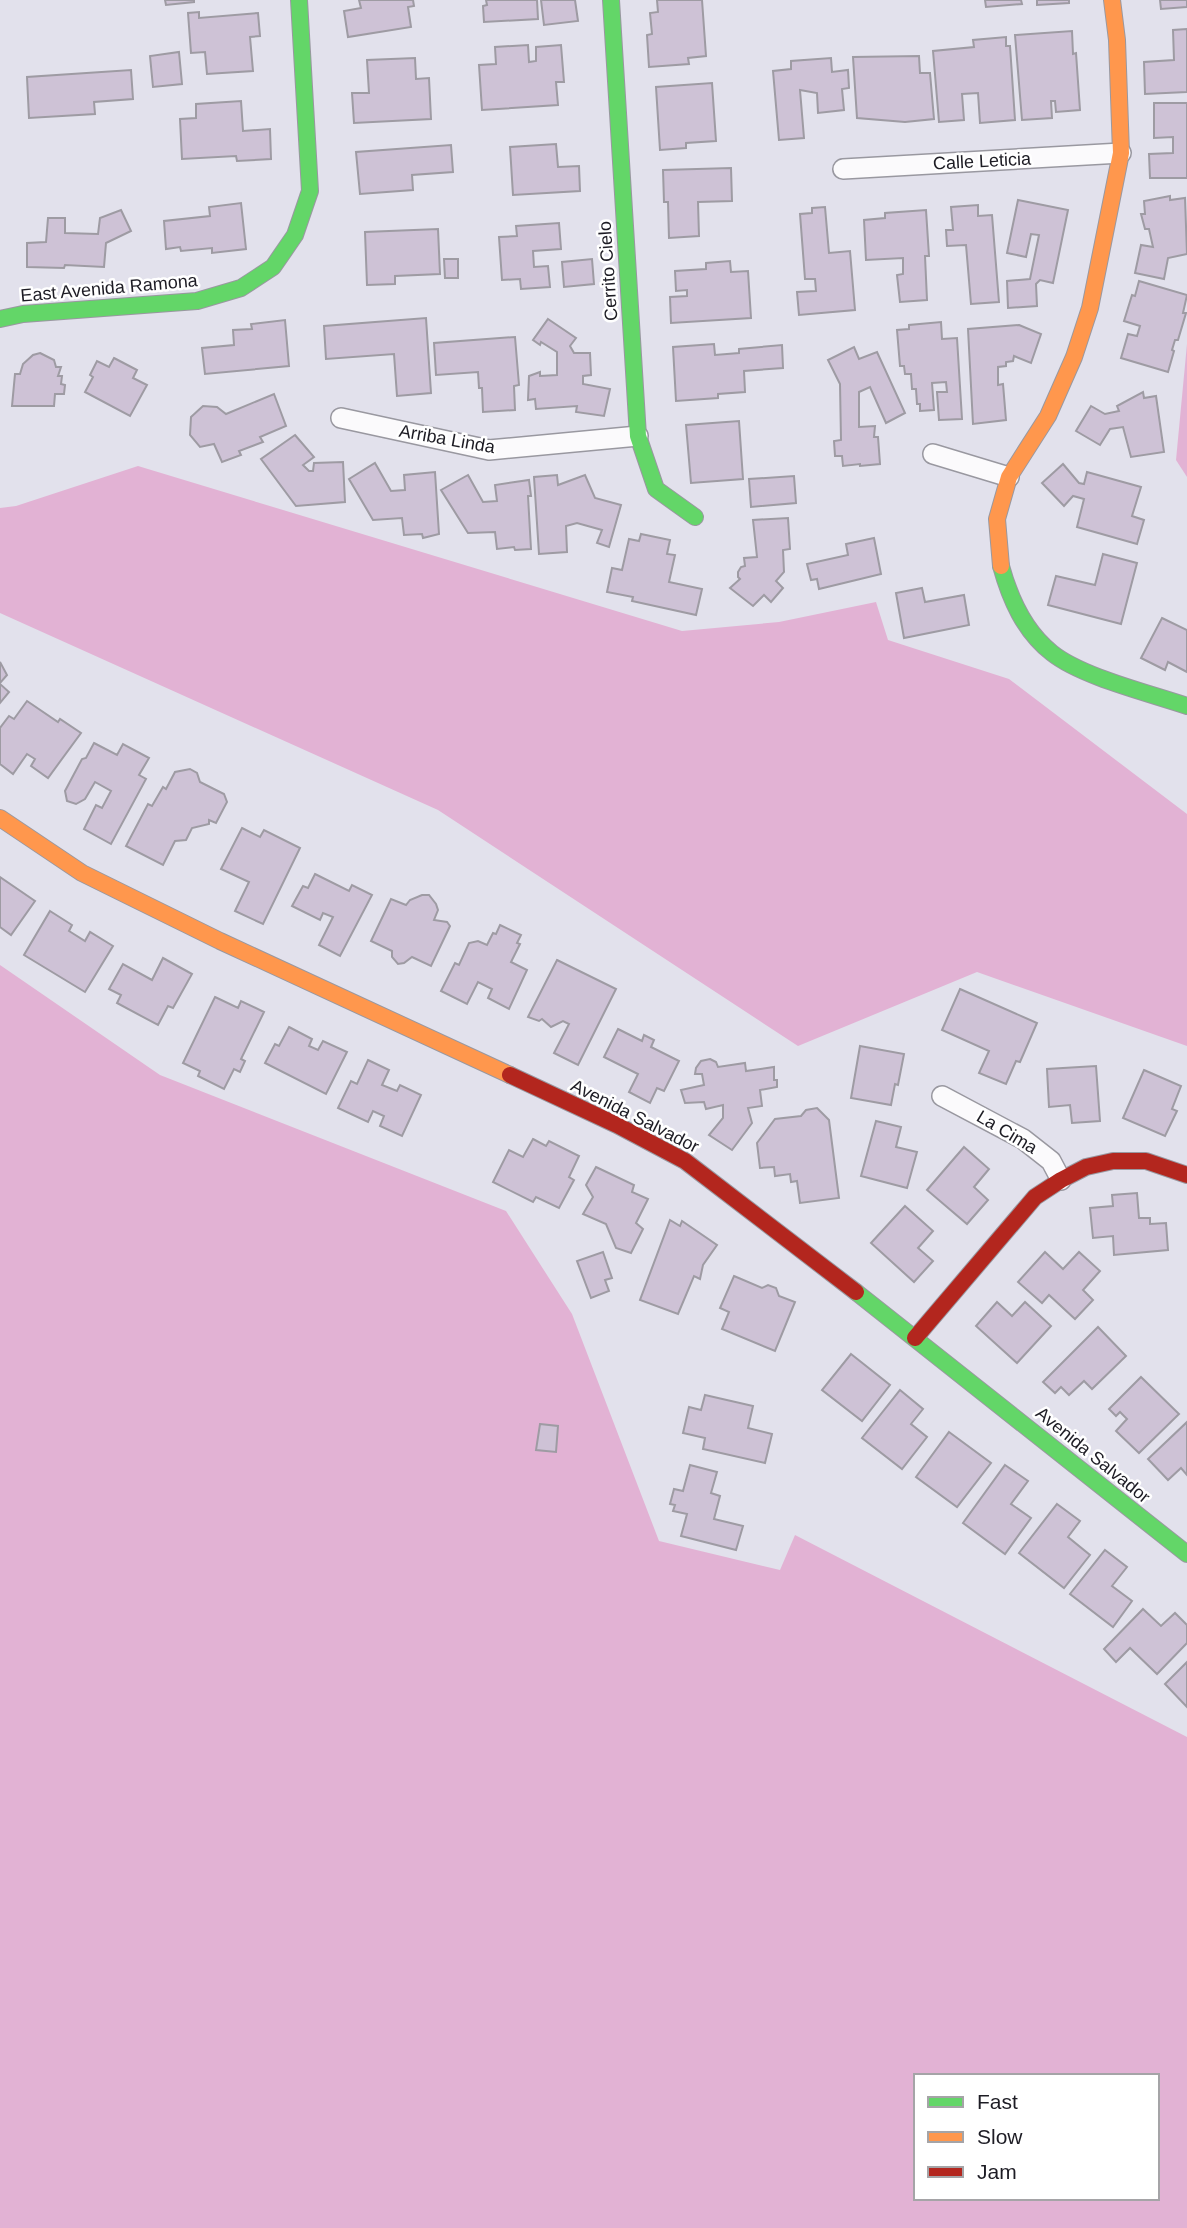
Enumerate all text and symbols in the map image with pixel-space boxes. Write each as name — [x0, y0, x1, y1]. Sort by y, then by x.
street label: Calle Leticia — [933, 148, 1032, 174]
street label: Cerrito Cielo — [595, 220, 621, 322]
street label: East Avenida Ramona — [20, 270, 199, 306]
street label: Arriba Linda — [397, 421, 497, 457]
street label: Avenida Salvador — [568, 1075, 702, 1157]
street label: La Cima — [973, 1106, 1042, 1158]
street label: Avenida Salvador — [1032, 1403, 1154, 1507]
legend — [914, 2074, 1159, 2200]
text: Fast — [977, 2090, 1018, 2113]
text: Slow — [977, 2125, 1023, 2148]
text: Jam — [977, 2160, 1017, 2183]

